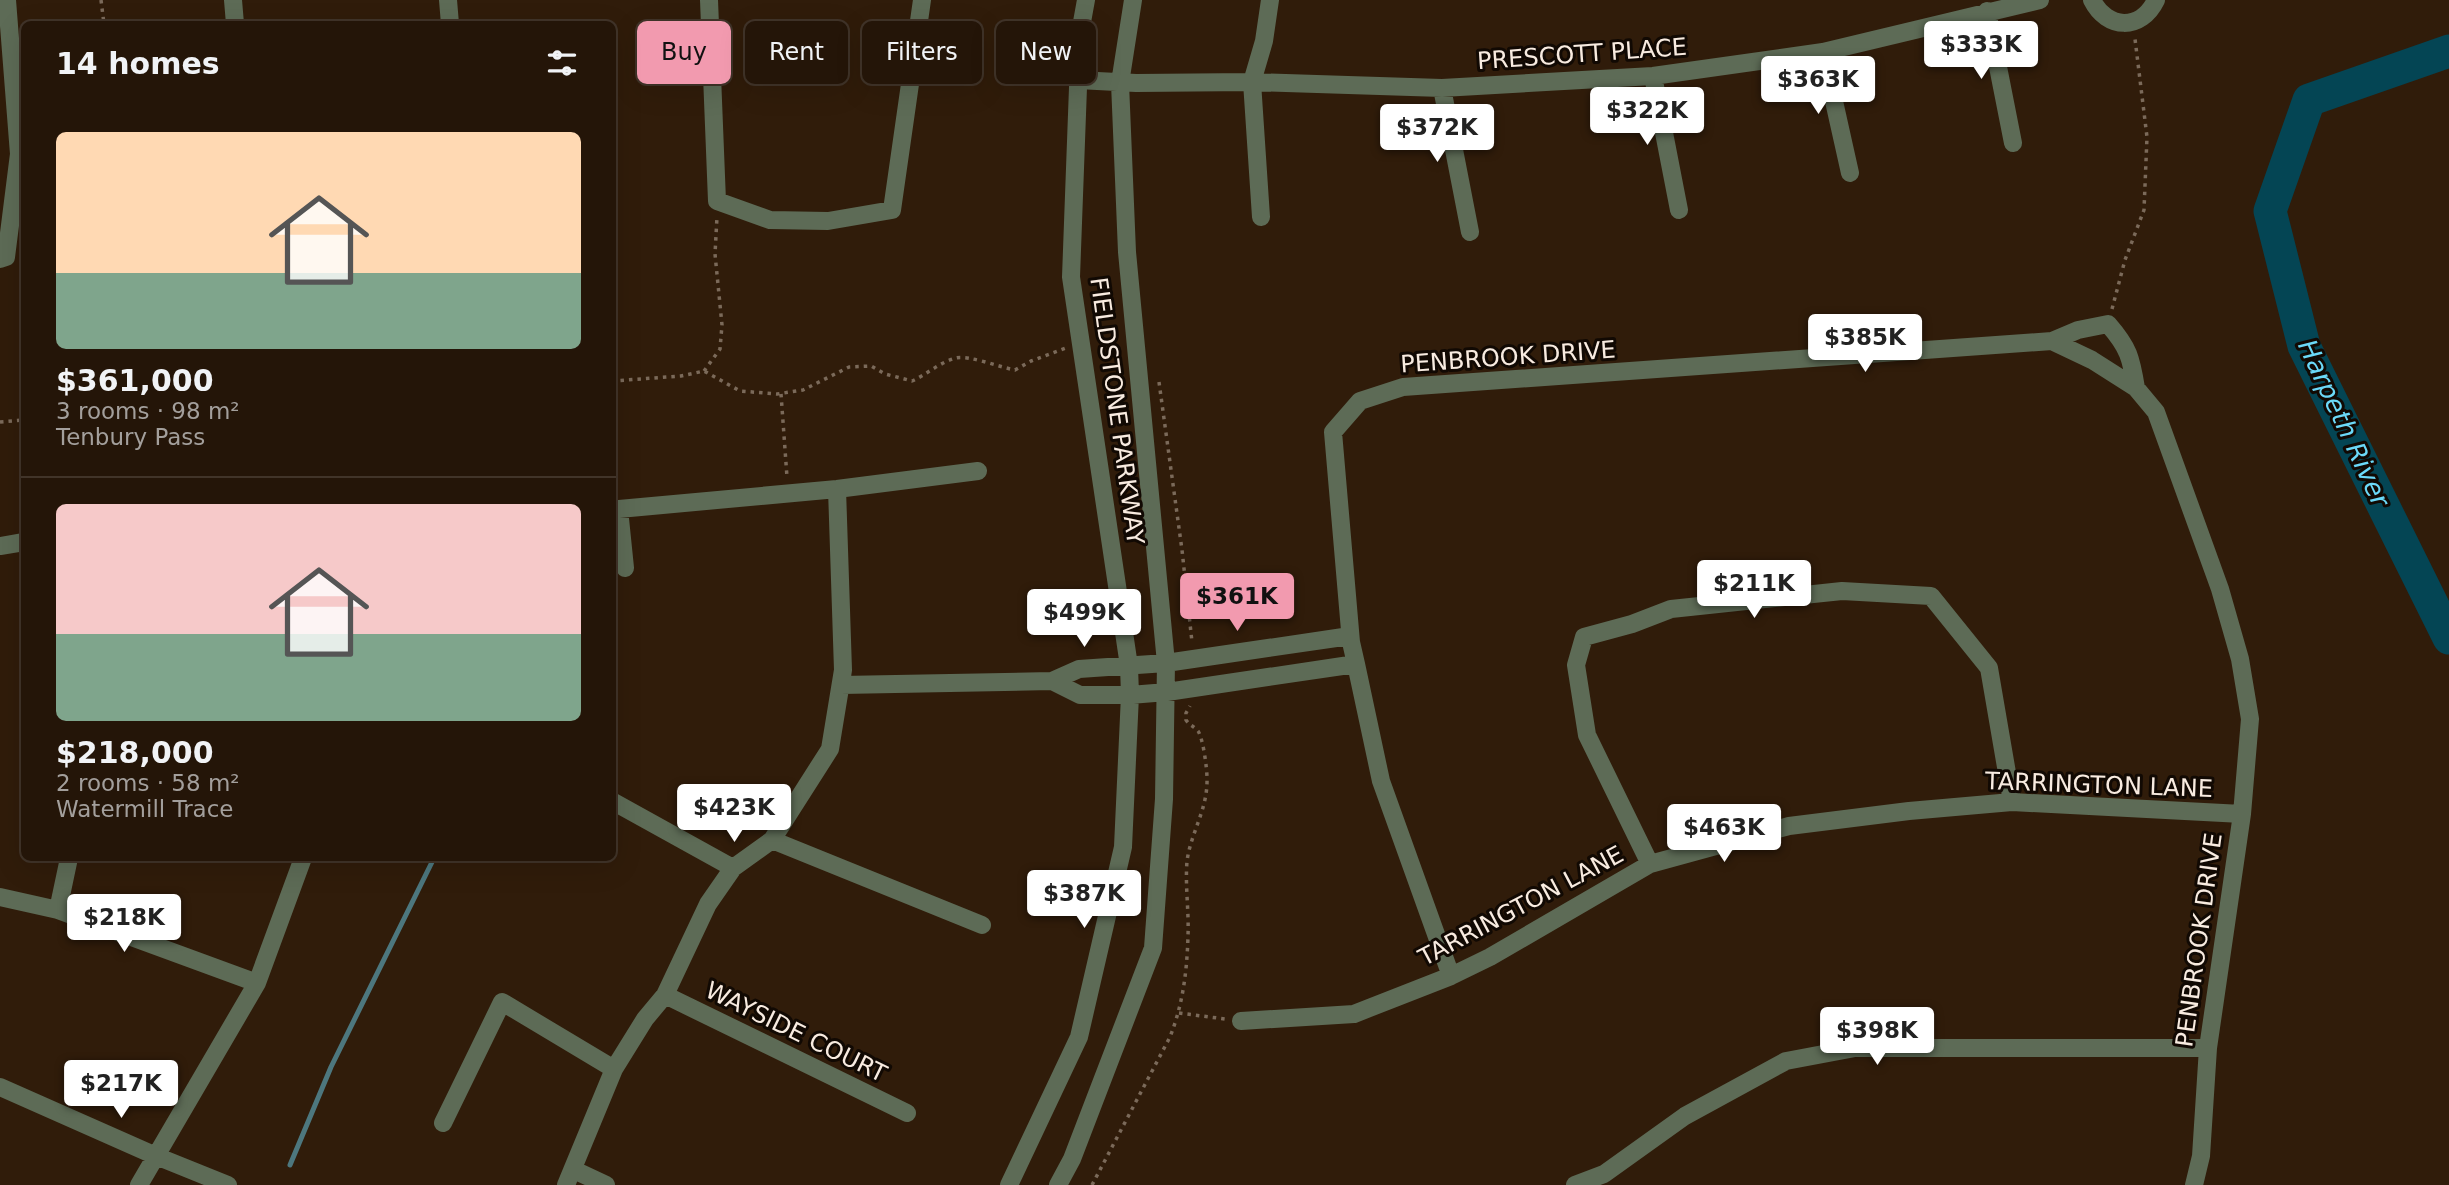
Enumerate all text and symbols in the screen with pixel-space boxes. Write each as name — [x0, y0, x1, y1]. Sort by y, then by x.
chip: Buy — [637, 21, 731, 84]
chip: Rent — [745, 21, 848, 84]
chip: Filters — [862, 21, 982, 84]
chip: New — [996, 21, 1096, 84]
pin: $333K — [1932, 22, 2030, 81]
text: $333K — [1940, 31, 2022, 57]
street label: PRESCOTT PLACE — [1476, 33, 1688, 75]
icon: filters — [543, 44, 581, 82]
text: 14 homes — [56, 46, 220, 81]
pin: $363K — [1769, 57, 1867, 116]
text: $363K — [1777, 66, 1859, 92]
pin: $322K — [1598, 88, 1696, 147]
text: $322K — [1606, 97, 1688, 123]
pin: $372K — [1388, 104, 1486, 164]
text: $372K — [1396, 114, 1478, 140]
icon: home — [256, 177, 382, 303]
street label: FIELDSTONE PARKWAY — [1084, 275, 1150, 547]
pin: $385K — [1816, 314, 1914, 374]
text: $385K — [1824, 324, 1906, 350]
water label: Harpeth River — [2292, 335, 2397, 513]
street label: PENBROOK DRIVE — [1399, 336, 1617, 378]
text: $361,000 — [56, 363, 214, 398]
text: 3 rooms · 98 m² — [56, 398, 240, 424]
text: Tenbury Pass — [56, 424, 205, 450]
icon: home — [256, 549, 382, 675]
pin: $211K — [1705, 560, 1803, 620]
text: $211K — [1713, 570, 1795, 596]
pin: $361K — [1188, 574, 1286, 633]
text: $361K — [1196, 583, 1278, 609]
pin: $499K — [1035, 590, 1133, 649]
text: $499K — [1043, 599, 1125, 625]
text: $218,000 — [56, 735, 214, 770]
street label: TARRINGTON LANE — [1984, 767, 2213, 803]
text: 2 rooms · 58 m² — [56, 770, 240, 796]
pin: $423K — [685, 784, 783, 844]
text: $423K — [693, 794, 775, 820]
text: Watermill Trace — [56, 796, 234, 822]
pin: $463K — [1675, 804, 1773, 864]
text: $463K — [1683, 814, 1765, 840]
street label: PENBROOK DRIVE — [2170, 831, 2228, 1049]
street label: TARRINGTON LANE — [1413, 840, 1628, 972]
pin: $387K — [1035, 870, 1133, 930]
text: $387K — [1043, 880, 1125, 906]
pin: $218K — [75, 894, 173, 954]
text: $218K — [83, 904, 165, 930]
street label: WAYSIDE COURT — [701, 976, 891, 1088]
pin: $398K — [1828, 1007, 1926, 1067]
text: $398K — [1836, 1017, 1918, 1043]
pin: $217K — [72, 1060, 170, 1120]
text: $217K — [80, 1070, 162, 1096]

